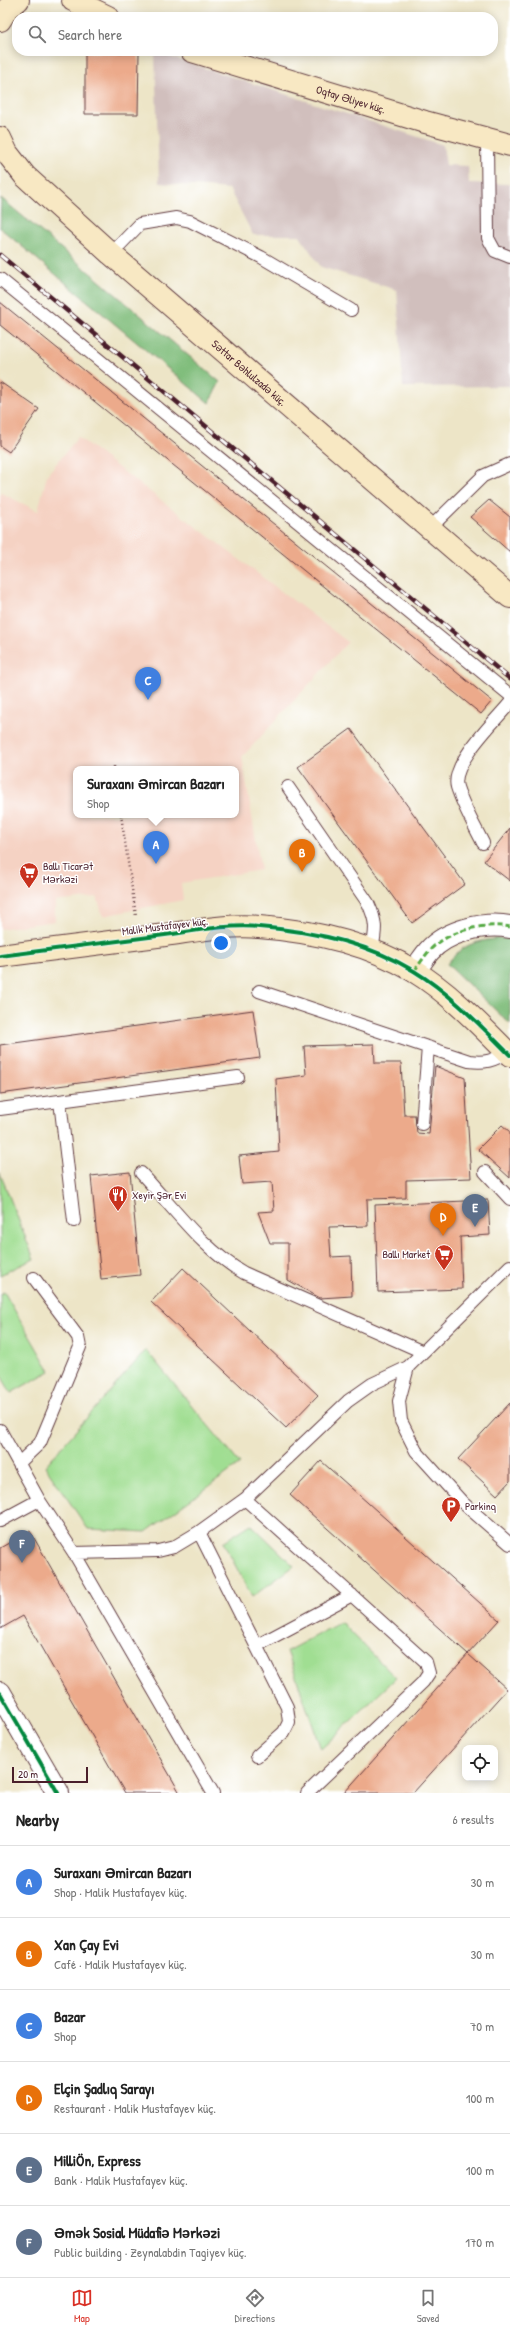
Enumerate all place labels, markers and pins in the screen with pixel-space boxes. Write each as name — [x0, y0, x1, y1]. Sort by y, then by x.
pin: C — [135, 667, 161, 700]
pin: A — [143, 831, 169, 864]
pin: B — [289, 839, 315, 872]
place label: Ballı Ticarət Mərkəzi — [43, 859, 93, 886]
supermarket icon: Ballı Ticarət Mərkəzi — [18, 861, 40, 889]
restaurant icon: Xeyir Şər Evi — [107, 1184, 129, 1212]
place label: Xeyir Şər Evi — [132, 1188, 187, 1202]
pin: E — [462, 1194, 488, 1227]
pin: D — [430, 1203, 456, 1236]
supermarket icon: Ballı Market — [433, 1243, 455, 1271]
place label: Ballı Market — [383, 1247, 430, 1261]
parking icon: Parkinq — [440, 1495, 462, 1523]
place label: Parkinq — [465, 1499, 496, 1513]
pin: F — [9, 1530, 35, 1563]

